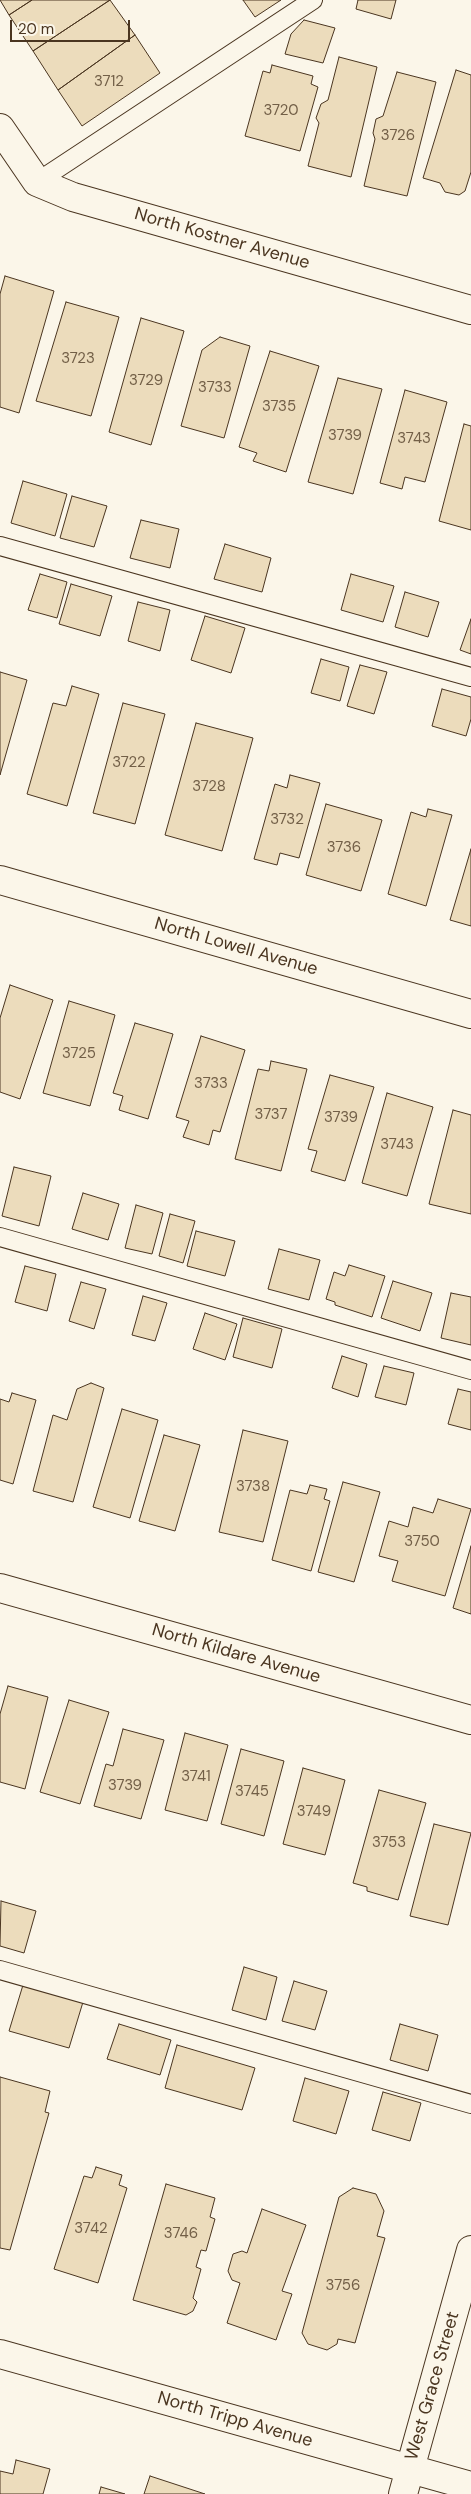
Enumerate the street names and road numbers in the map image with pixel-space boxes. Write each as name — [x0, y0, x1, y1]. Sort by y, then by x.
street label: North Kostner Avenue — [132, 204, 312, 274]
street label: North Lowell Avenue — [152, 913, 320, 981]
street label: North Kildare Avenue — [149, 1620, 323, 1688]
street label: West Grace Street — [401, 2309, 465, 2463]
street label: North Tripp Avenue — [155, 2387, 315, 2453]

